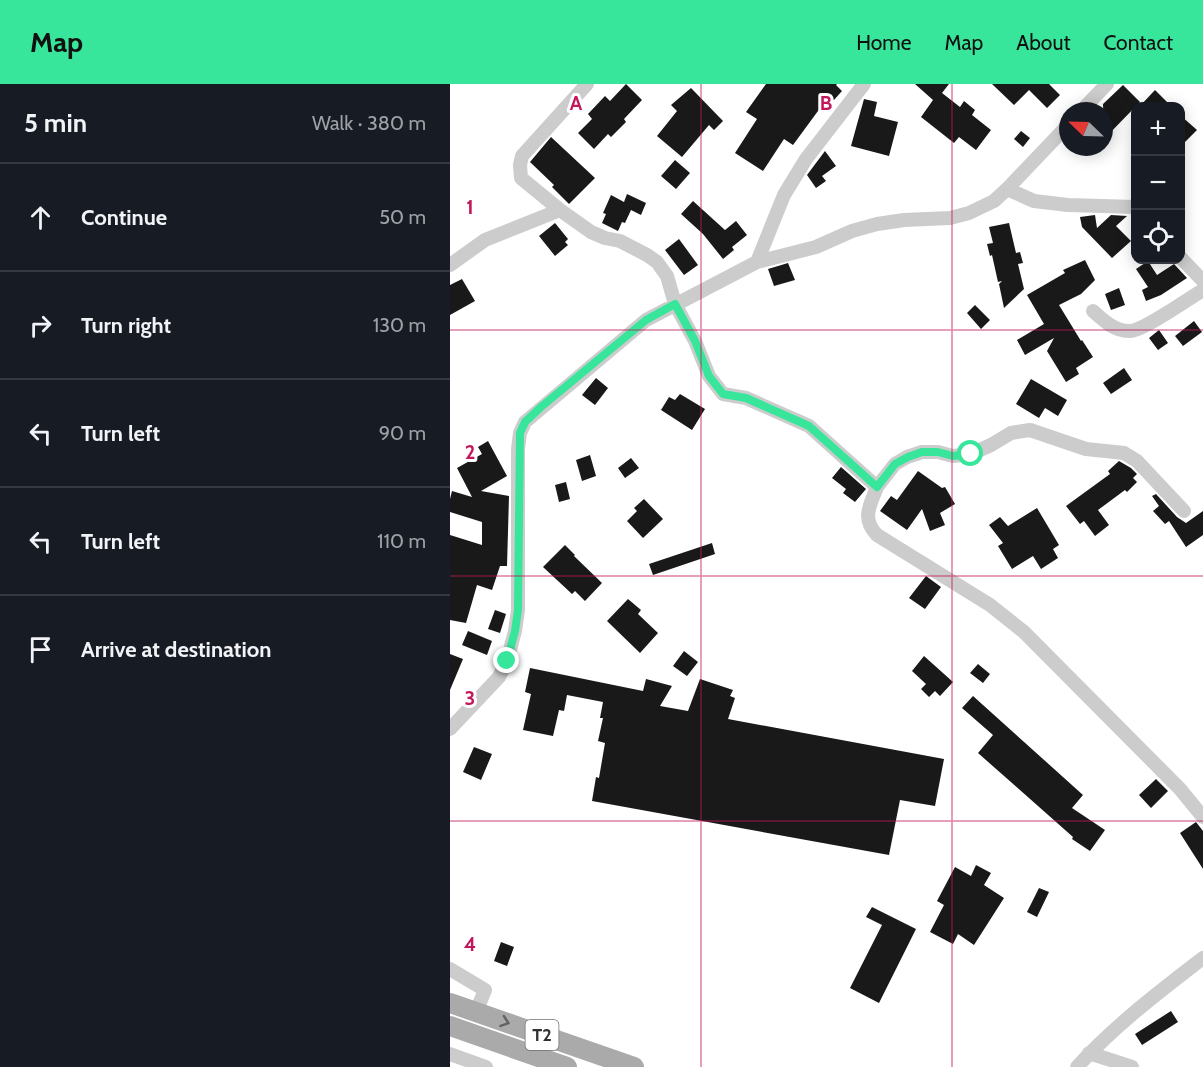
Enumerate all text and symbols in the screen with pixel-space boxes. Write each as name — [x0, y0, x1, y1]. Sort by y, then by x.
text: Map — [30, 25, 83, 59]
text: Home — [856, 30, 912, 55]
text: Map — [945, 30, 983, 55]
text: About — [1016, 30, 1070, 55]
text: Contact — [1103, 30, 1173, 55]
text: A — [570, 91, 583, 115]
text: B — [820, 91, 832, 115]
north arrow — [1059, 102, 1113, 156]
map controls — [1131, 102, 1185, 264]
button: + — [1131, 102, 1185, 156]
text: 5 min — [24, 107, 87, 139]
text: Walk · 380 m — [312, 111, 426, 135]
button: − — [1131, 156, 1185, 210]
text: 1 — [466, 195, 474, 219]
icon: ahead — [24, 201, 57, 234]
text: Continue — [81, 204, 167, 231]
text: 50 m — [379, 205, 426, 229]
button: locate — [1131, 210, 1185, 264]
icon: right — [24, 309, 57, 342]
text: Turn right — [81, 312, 171, 339]
text: 130 m — [373, 313, 426, 337]
icon: left — [24, 417, 57, 450]
text: Turn left — [81, 420, 160, 447]
text: 90 m — [379, 421, 426, 445]
text: 2 — [465, 440, 475, 464]
route start — [957, 440, 983, 466]
icon: left — [24, 525, 57, 558]
text: Turn left — [81, 528, 160, 555]
text: 110 m — [377, 529, 426, 553]
icon: arrive — [24, 633, 57, 666]
text: Arrive at destination — [81, 636, 271, 663]
route end — [493, 647, 519, 673]
text: 3 — [465, 686, 475, 710]
text: 4 — [464, 932, 476, 956]
one-way arrow — [499, 1015, 510, 1028]
road number: T2 — [526, 1020, 559, 1050]

